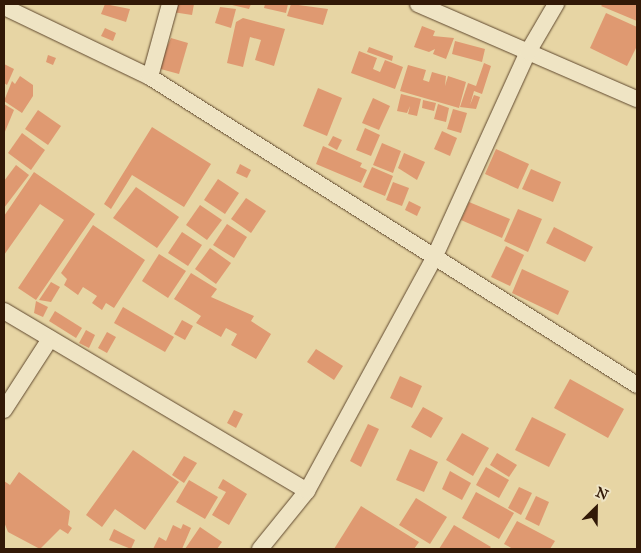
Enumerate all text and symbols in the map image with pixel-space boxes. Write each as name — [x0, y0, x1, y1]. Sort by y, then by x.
north arrow — [571, 483, 621, 533]
text: N — [593, 484, 611, 504]

